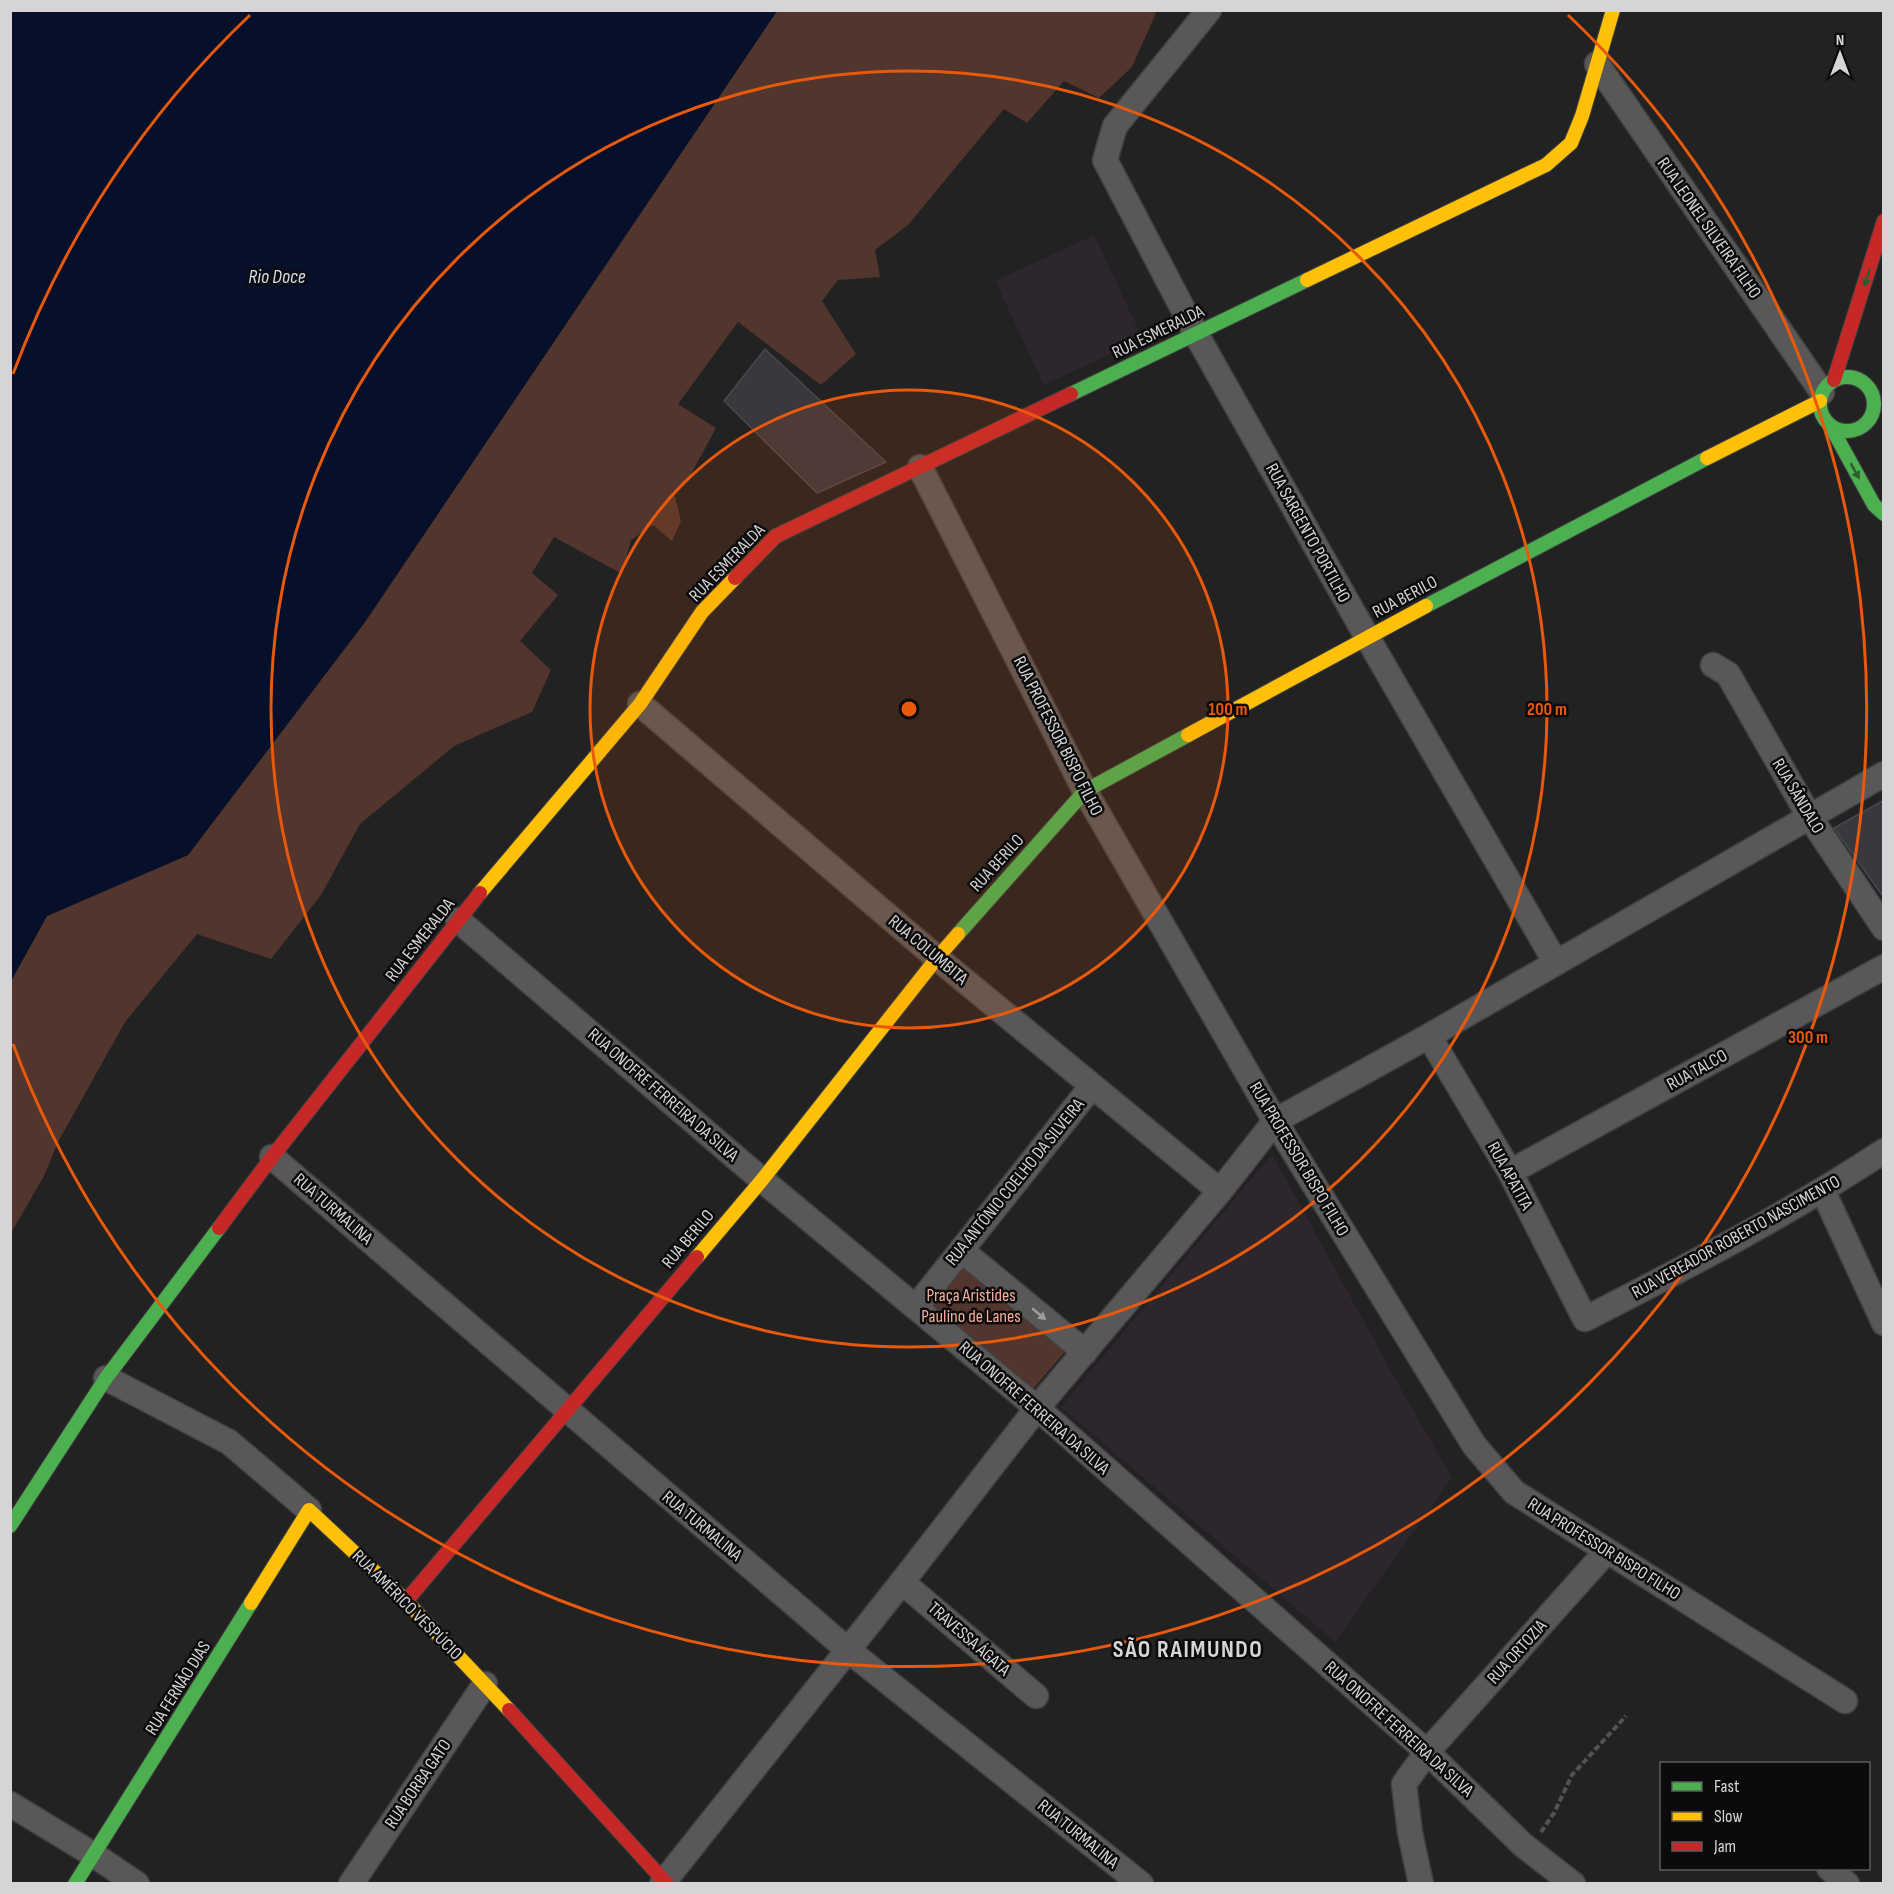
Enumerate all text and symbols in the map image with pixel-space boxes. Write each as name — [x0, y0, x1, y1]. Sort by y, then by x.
north arrow — [1810, 24, 1870, 84]
text: N — [1836, 31, 1844, 50]
street label: RUA LEONEL SILVEIRA FILHO — [1653, 154, 1765, 302]
water label: Rio Doce — [248, 265, 306, 289]
one-way arrow — [1862, 269, 1871, 287]
street label: RUA ESMERALDA — [1109, 301, 1208, 363]
street label: RUA SARGENTO PORTILHO — [1261, 460, 1355, 606]
one-way arrow — [1850, 463, 1860, 480]
street label: RUA ESMERALDA — [685, 520, 769, 606]
street label: RUA BERILO — [1369, 571, 1441, 623]
street label: RUA PROFESSOR BISPO FILHO — [1009, 653, 1107, 819]
centre of rings — [899, 699, 919, 719]
text: 100 m — [1209, 699, 1248, 720]
text: 200 m — [1527, 699, 1567, 720]
street label: RUA SÂNDALO — [1767, 755, 1829, 837]
street label: RUA BERILO — [966, 830, 1028, 896]
street label: RUA ESMERALDA — [381, 894, 459, 986]
street label: RUA COLUMBITA — [884, 911, 972, 989]
street label: RUA ONOFRE FERREIRA DA SILVA — [583, 1024, 743, 1166]
text: 300 m — [1788, 1027, 1828, 1048]
street label: RUA TALCO — [1663, 1045, 1731, 1095]
street label: RUA PROFESSOR BISPO FILHO — [1245, 1078, 1353, 1240]
street label: RUA ANTÔNIO COELHO DA SILVEIRA — [941, 1094, 1089, 1270]
street label: RUA APATITA — [1483, 1138, 1537, 1214]
street label: RUA TURMALINA — [289, 1169, 377, 1249]
street label: RUA VEREADOR ROBERTO NASCIMENTO — [1628, 1171, 1844, 1303]
street label: RUA BERILO — [657, 1205, 719, 1273]
park label: Praça Aristides Paulino de Lanes — [921, 1285, 1021, 1327]
one-way arrow — [1031, 1307, 1046, 1319]
street label: RUA ONOFRE FERREIRA DA SILVA — [954, 1337, 1114, 1479]
street label: RUA TURMALINA — [658, 1487, 746, 1566]
street label: RUA PROFESSOR BISPO FILHO — [1524, 1493, 1684, 1605]
street label: RUA AMÉRICO VESPÚCIO — [348, 1546, 466, 1664]
street label: TRAVESSA ÁGATA — [924, 1598, 1014, 1680]
street label: RUA ORTOZIA — [1483, 1615, 1551, 1688]
district label: SÃO RAIMUNDO — [1113, 1635, 1263, 1664]
street label: RUA FERNÃO DIAS — [141, 1637, 215, 1739]
street label: RUA ONOFRE FERREIRA DA SILVA — [1320, 1657, 1478, 1801]
street label: RUA BORBA GATO — [380, 1735, 456, 1833]
legend — [1660, 1762, 1870, 1870]
text: Fast — [1714, 1776, 1740, 1797]
street label: RUA TURMALINA — [1033, 1795, 1123, 1873]
text: Slow — [1714, 1806, 1743, 1827]
text: Jam — [1713, 1836, 1736, 1857]

